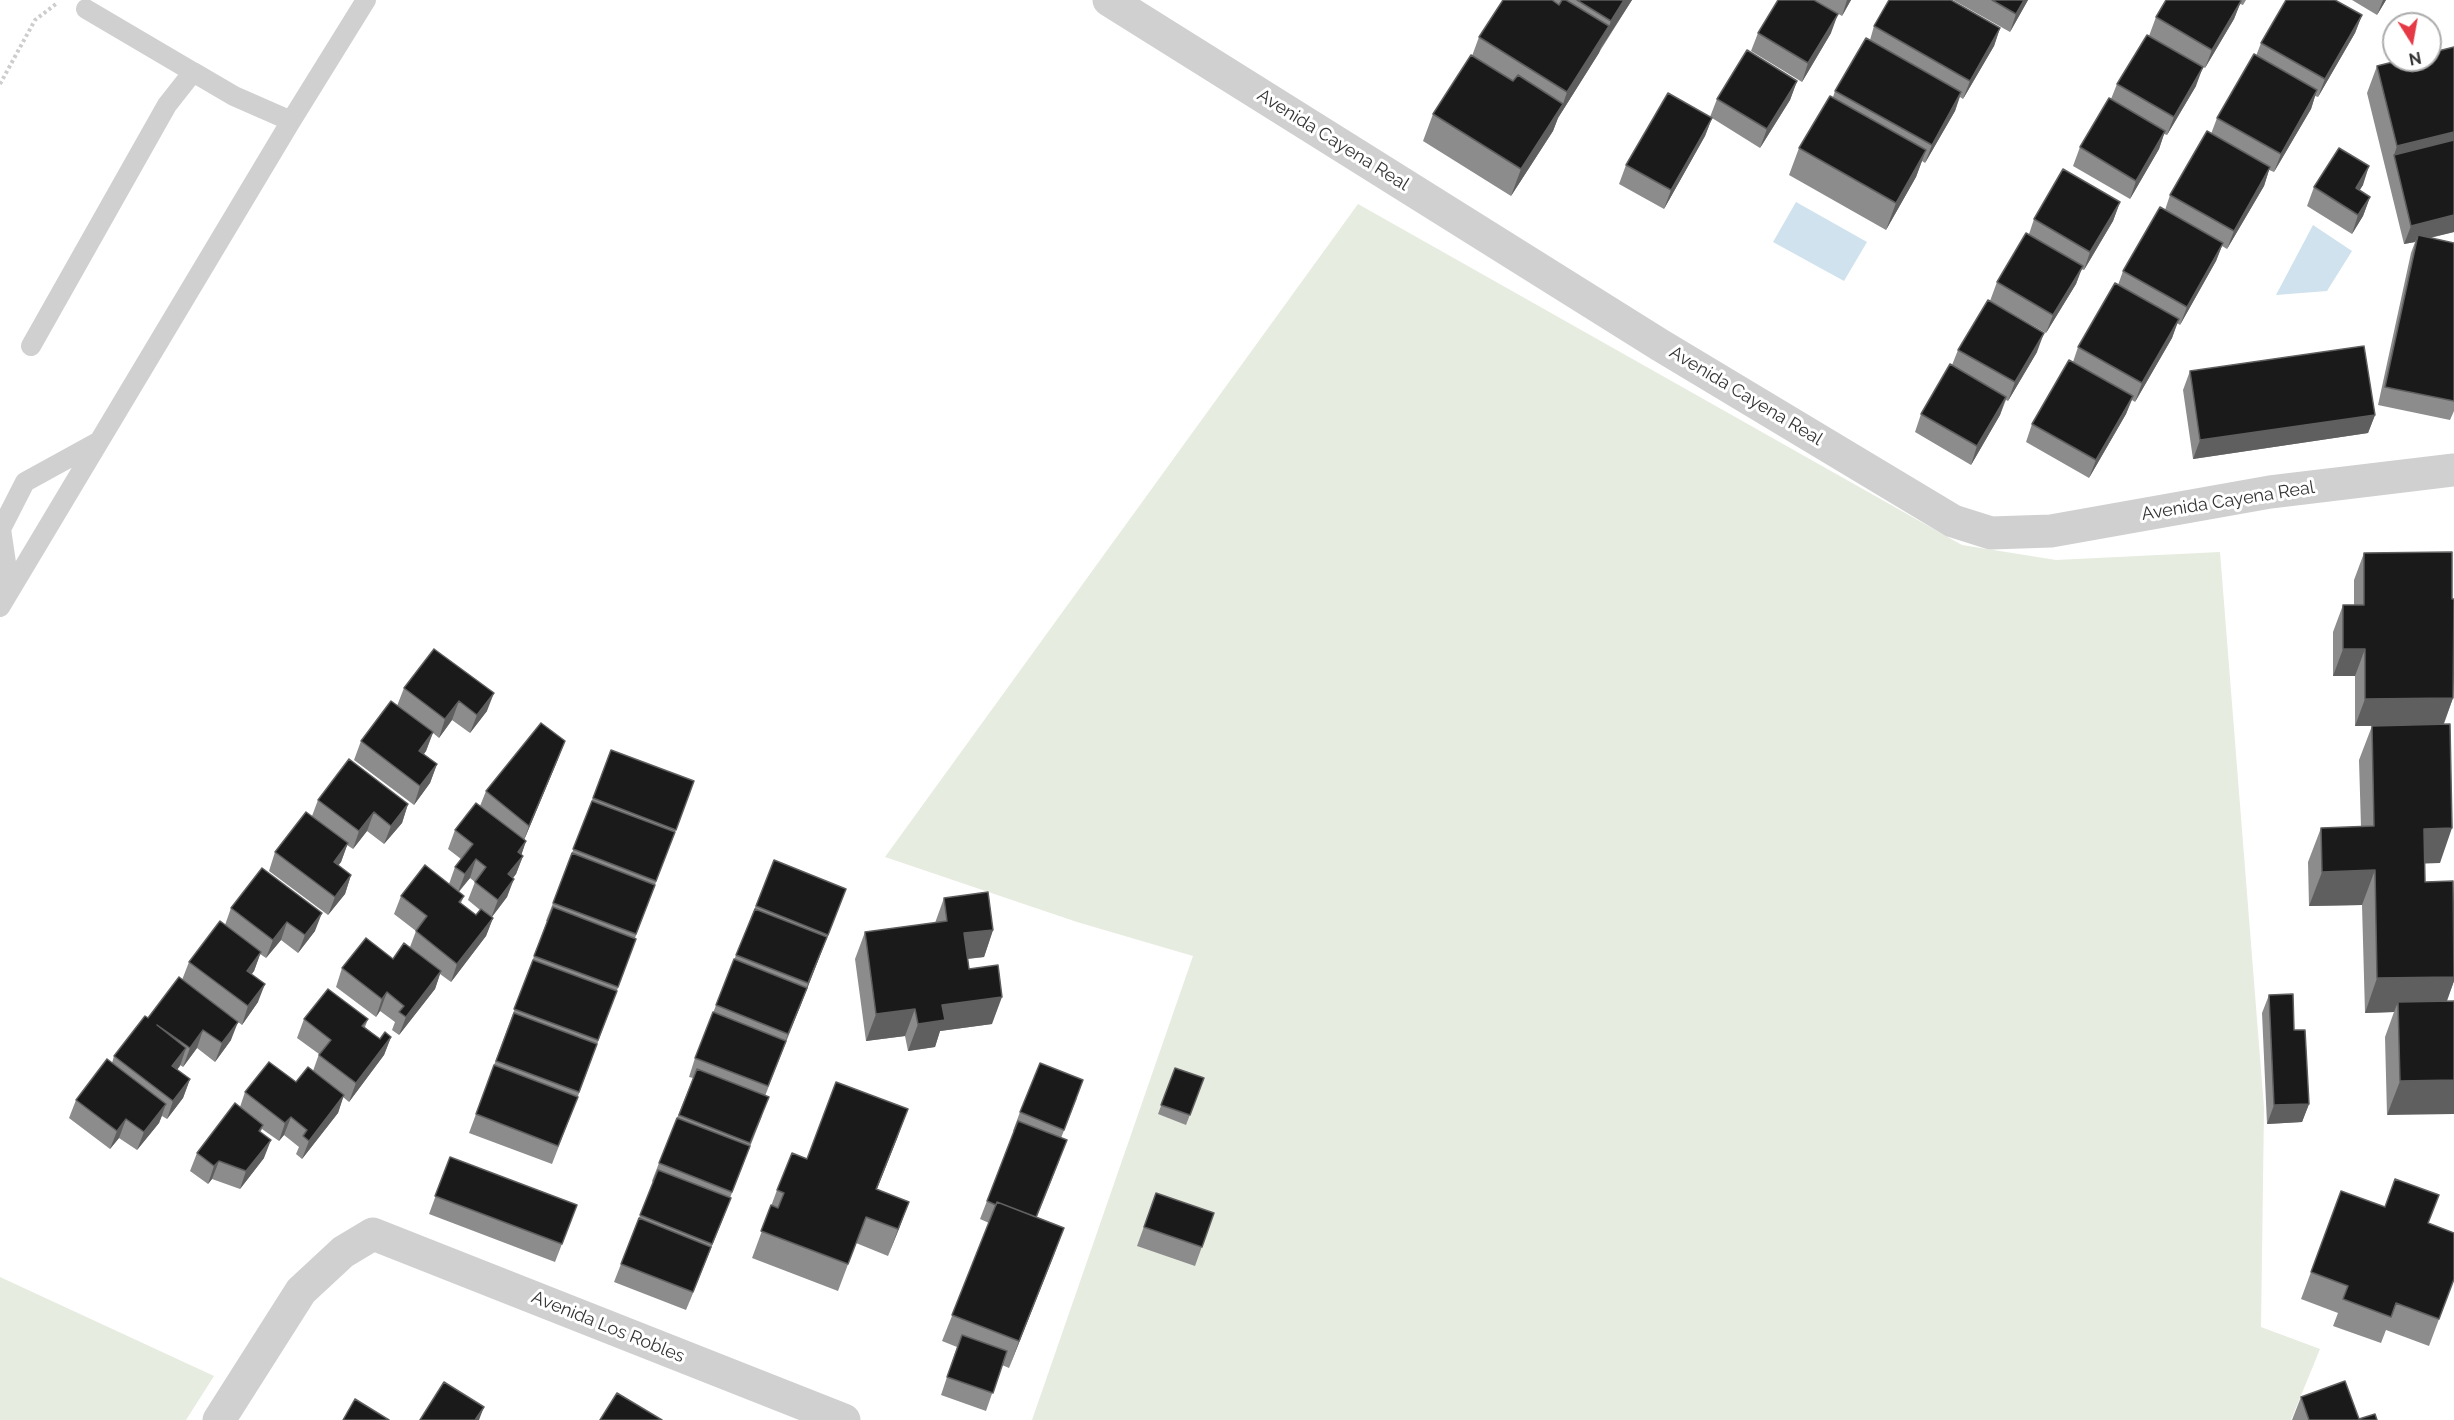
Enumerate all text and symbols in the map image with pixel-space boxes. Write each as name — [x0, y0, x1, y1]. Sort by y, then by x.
north arrow — [2382, 12, 2442, 72]
text: N — [2407, 48, 2423, 69]
street label: Avenida Cayena Real — [1253, 84, 1413, 196]
street label: Avenida Cayena Real — [1665, 342, 1827, 450]
street label: Avenida Cayena Real — [2140, 477, 2316, 525]
street label: Avenida Los Robles — [528, 1286, 688, 1368]

